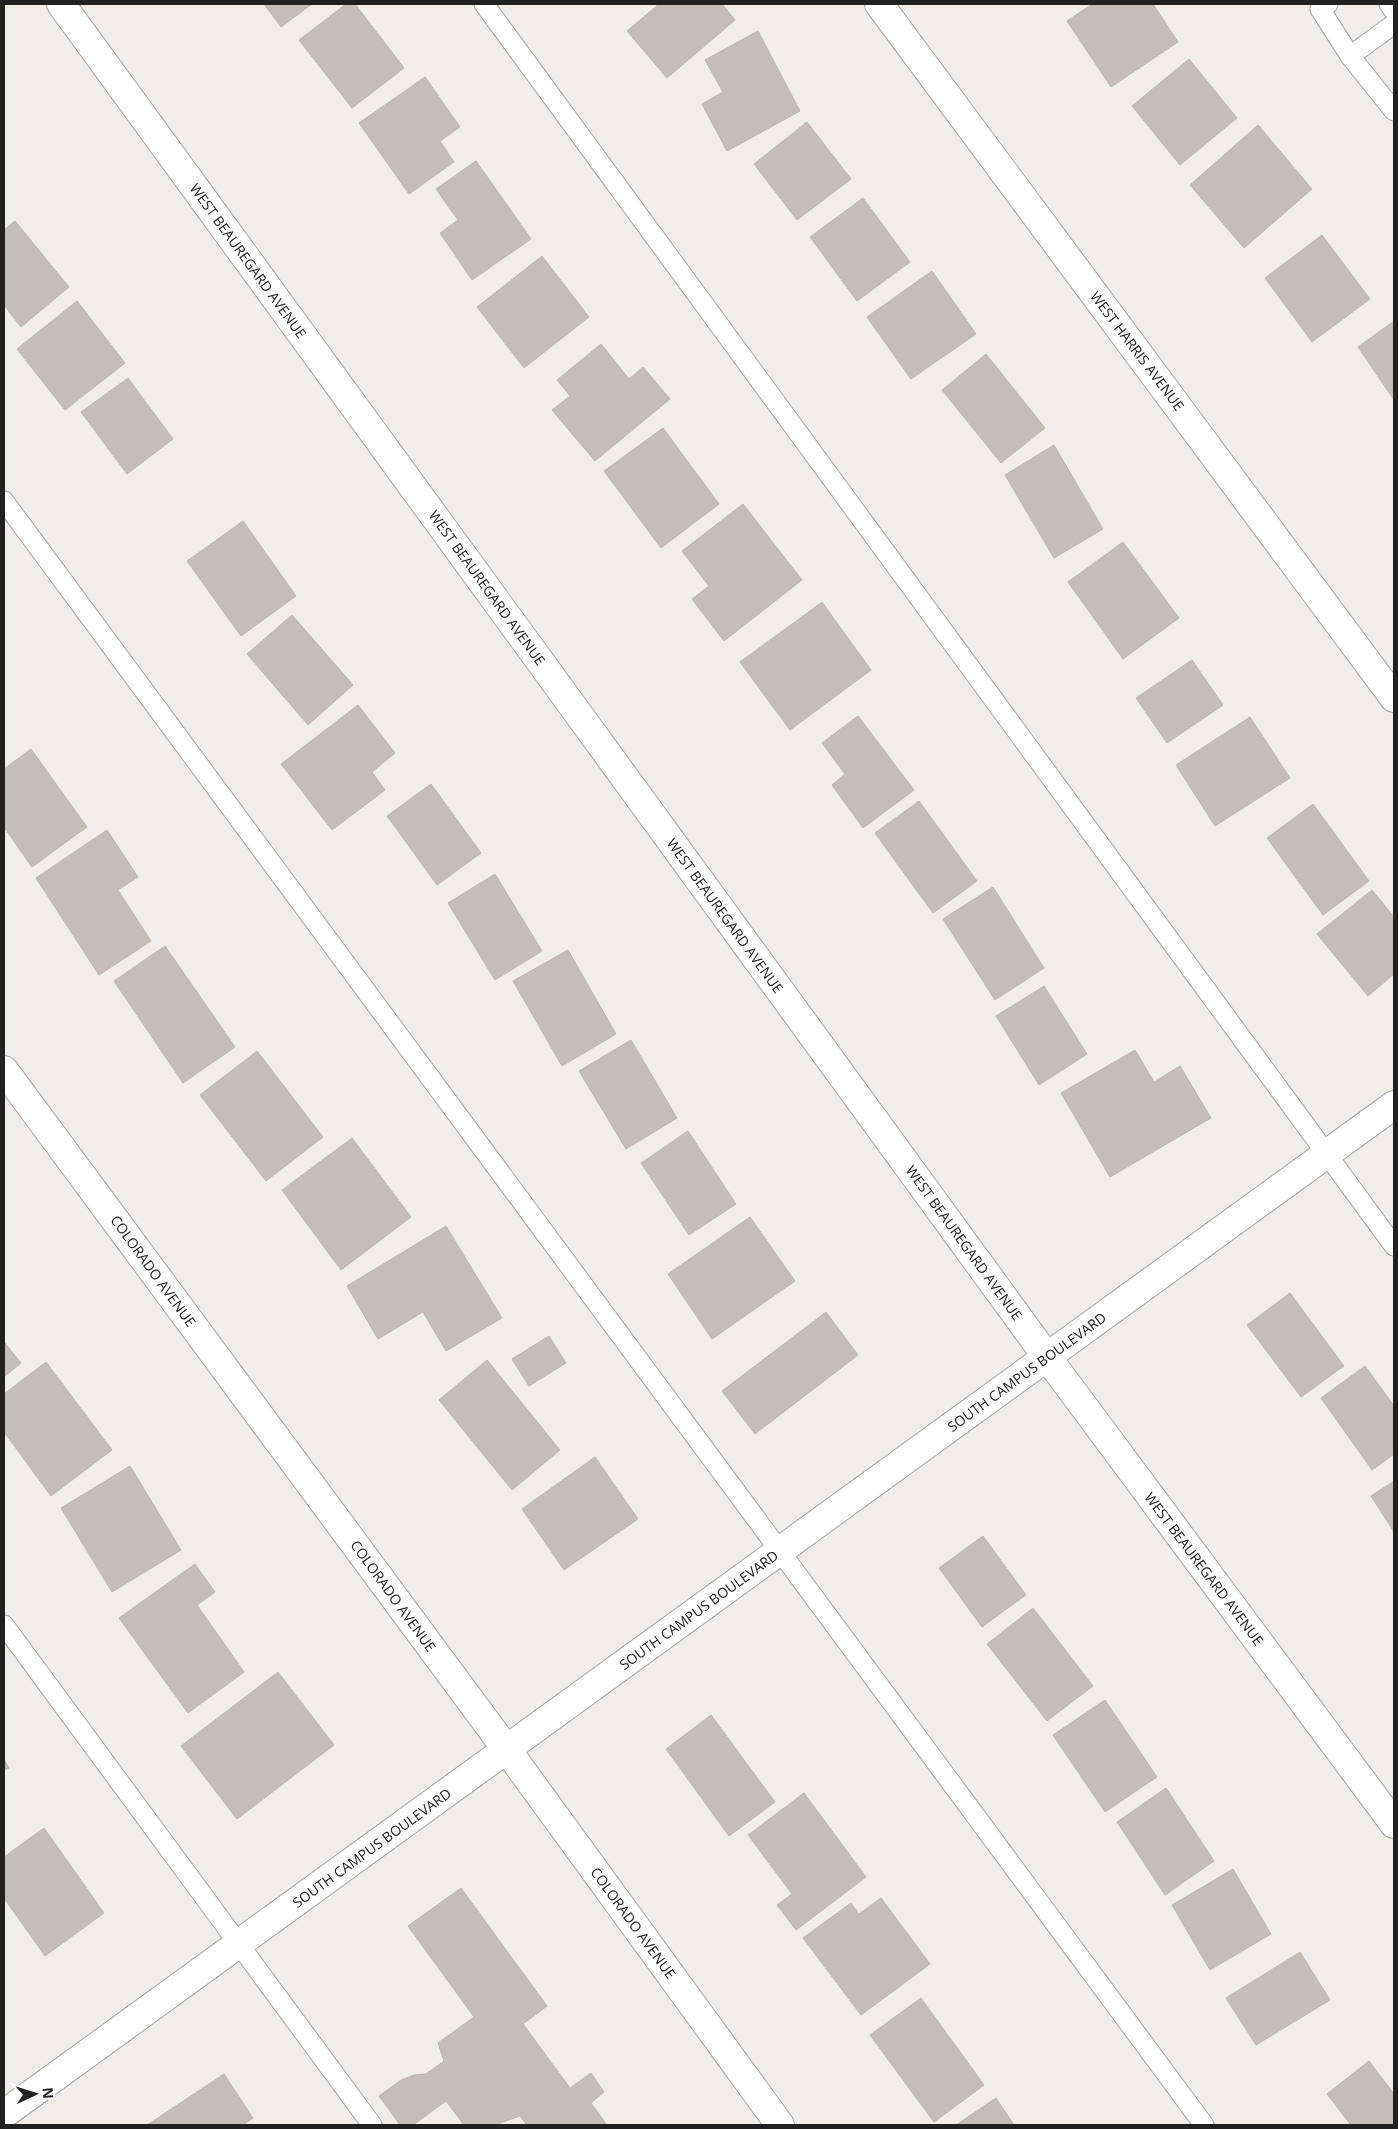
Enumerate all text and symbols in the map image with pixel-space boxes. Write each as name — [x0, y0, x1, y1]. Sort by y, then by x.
street label: WEST BEAUREGARD AVENUE — [186, 179, 311, 342]
street label: WEST HARRIS AVENUE — [1086, 287, 1189, 414]
street label: WEST BEAUREGARD AVENUE — [425, 506, 550, 669]
street label: WEST BEAUREGARD AVENUE — [663, 834, 788, 997]
street label: WEST BEAUREGARD AVENUE — [902, 1161, 1027, 1324]
street label: COLORADO AVENUE — [106, 1211, 200, 1330]
street label: SOUTH CAMPUS BOULEVARD — [944, 1308, 1110, 1436]
street label: WEST BEAUREGARD AVENUE — [1141, 1488, 1268, 1649]
street label: COLORADO AVENUE — [346, 1536, 440, 1655]
street label: SOUTH CAMPUS BOULEVARD — [616, 1546, 782, 1674]
street label: SOUTH CAMPUS BOULEVARD — [289, 1784, 455, 1912]
street label: COLORADO AVENUE — [586, 1863, 680, 1982]
north arrow — [10, 2069, 60, 2119]
text: N — [39, 2087, 58, 2099]

